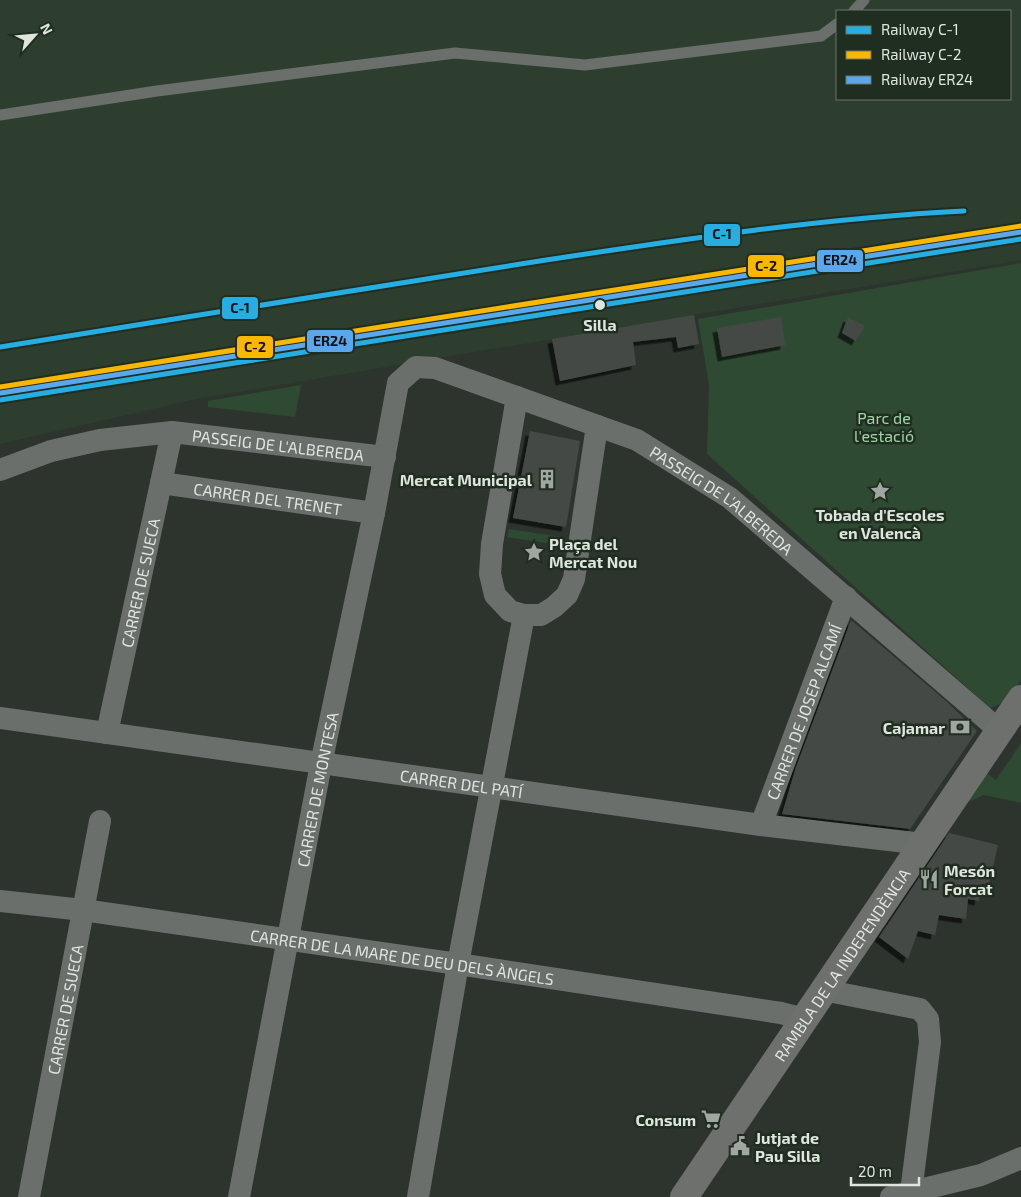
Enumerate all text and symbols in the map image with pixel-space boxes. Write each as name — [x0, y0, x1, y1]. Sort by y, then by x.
north arrow — [10, 10, 60, 60]
legend — [836, 10, 1011, 100]
text: Railway C-1 — [881, 20, 959, 38]
text: N — [37, 21, 57, 37]
text: Railway C-2 — [881, 45, 962, 63]
text: Railway ER24 — [881, 70, 973, 88]
line badge: C-1 — [703, 223, 741, 247]
text: C-1 — [712, 225, 732, 242]
line badge: ER24 — [816, 249, 864, 273]
text: ER24 — [823, 251, 857, 268]
line badge: C-2 — [747, 254, 785, 278]
text: C-2 — [755, 257, 777, 274]
line badge: C-1 — [221, 296, 259, 320]
marker: Silla — [593, 298, 607, 312]
text: C-1 — [230, 299, 250, 316]
place label: Silla — [583, 315, 617, 334]
line badge: ER24 — [306, 329, 354, 353]
text: ER24 — [313, 332, 347, 349]
line badge: C-2 — [236, 335, 274, 359]
text: C-2 — [244, 338, 266, 355]
park label: Parc de l'estació — [854, 408, 914, 445]
street label: PASSEIG DE L'ALBEREDA — [191, 425, 365, 464]
street label: PASSEIG DE L'ALBEREDA — [647, 441, 797, 558]
building icon: Mercat Municipal — [536, 468, 558, 490]
place label: Mercat Municipal — [400, 470, 533, 489]
street label: CARRER DEL TRENET — [193, 478, 343, 518]
place icon: Tobada d'Escoles en Valencà — [869, 480, 891, 502]
place label: Tobada d'Escoles en Valencà — [815, 505, 945, 542]
street label: CARRER DE SUECA — [116, 516, 163, 649]
place label: Plaça del Mercat Nou — [549, 534, 637, 571]
place icon: Plaça del Mercat Nou — [523, 541, 545, 563]
street label: CARRER DE JOSEP ALCAMÍ — [762, 620, 845, 802]
street label: CARRER DE MONTESA — [292, 710, 341, 868]
bank icon: Cajamar — [949, 716, 971, 738]
place label: Cajamar — [883, 718, 945, 737]
street label: CARRER DEL PATÍ — [399, 765, 525, 801]
place label: Mesón Forcat — [944, 861, 995, 898]
street label: RAMBLA DE LA INDEPENDÈNCIA — [770, 864, 913, 1064]
restaurant icon: Mesón Forcat — [918, 868, 940, 890]
street label: CARRER DE LA MARE DE DEU DELS ÀNGELS — [249, 925, 555, 988]
street label: CARRER DE SUECA — [43, 943, 86, 1076]
supermarket icon: Consum — [700, 1108, 722, 1130]
place label: Consum — [635, 1110, 696, 1129]
place label: Jutjat de Pau Silla — [755, 1128, 820, 1165]
public building icon: Jutjat de Pau Silla — [729, 1135, 751, 1157]
scale bar — [851, 1154, 918, 1186]
text: 20 m — [858, 1162, 892, 1180]

